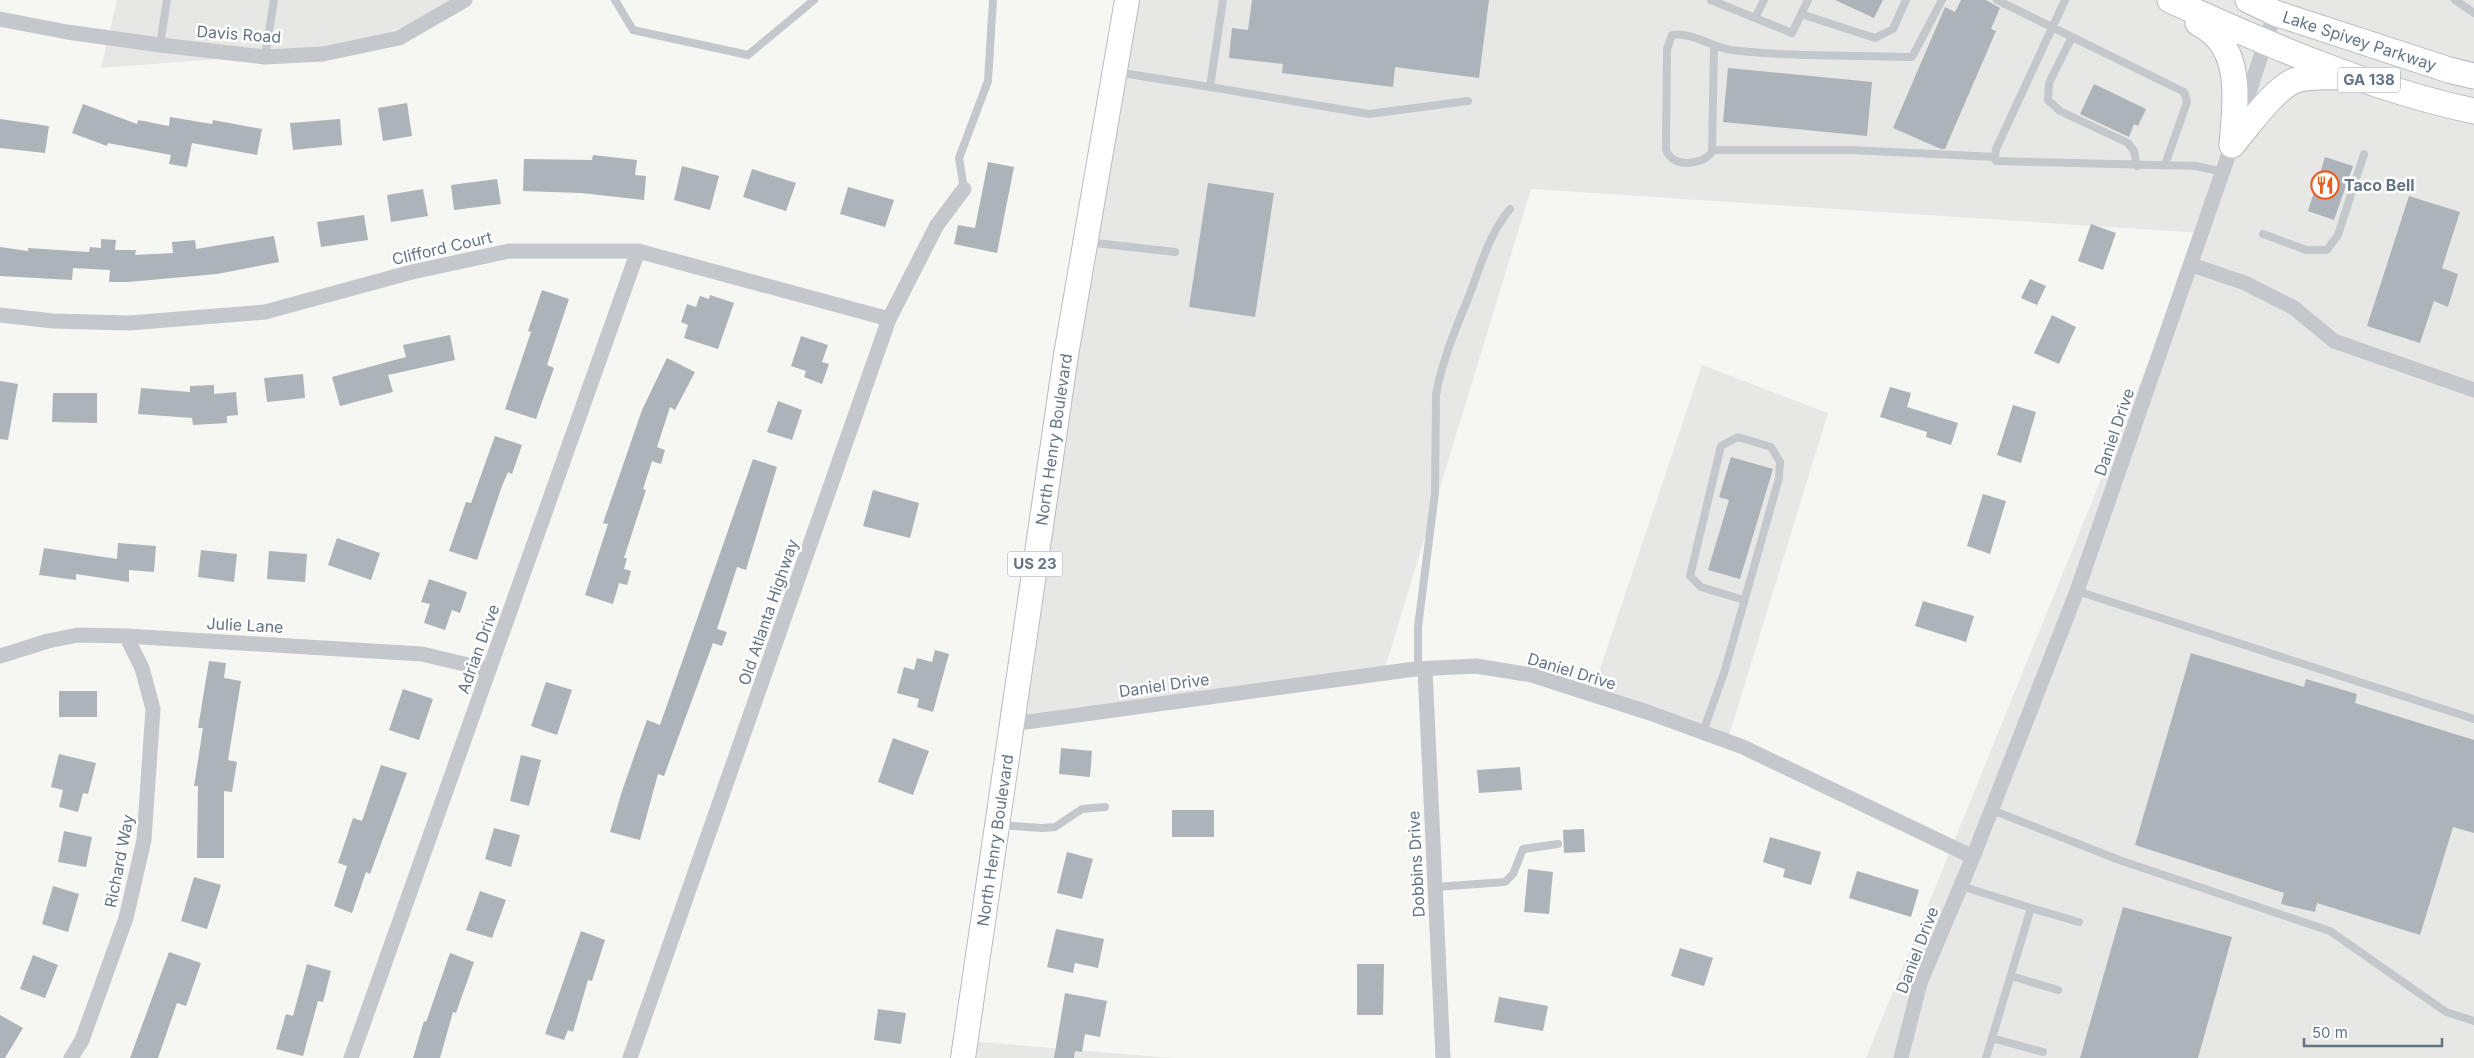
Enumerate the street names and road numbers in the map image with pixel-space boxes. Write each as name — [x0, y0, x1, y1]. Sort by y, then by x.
street label: Lake Spivey Parkway — [2280, 6, 2439, 75]
street label: Davis Road — [196, 21, 282, 47]
road number: GA 138 — [2338, 68, 2400, 92]
street label: Clifford Court — [390, 227, 494, 269]
street label: North Henry Boulevard — [1031, 352, 1076, 527]
street label: Daniel Drive — [2090, 386, 2138, 478]
street label: Old Atlanta Highway — [734, 536, 802, 688]
road number: US 23 — [1008, 552, 1062, 576]
street label: Adrian Drive — [453, 602, 503, 696]
street label: Julie Lane — [206, 613, 284, 637]
street label: Daniel Drive — [1525, 648, 1619, 694]
street label: Daniel Drive — [1117, 669, 1211, 701]
street label: North Henry Boulevard — [972, 753, 1017, 928]
street label: Dobbins Drive — [1403, 810, 1429, 918]
street label: Richard Way — [100, 813, 138, 909]
street label: Daniel Drive — [1891, 904, 1943, 996]

